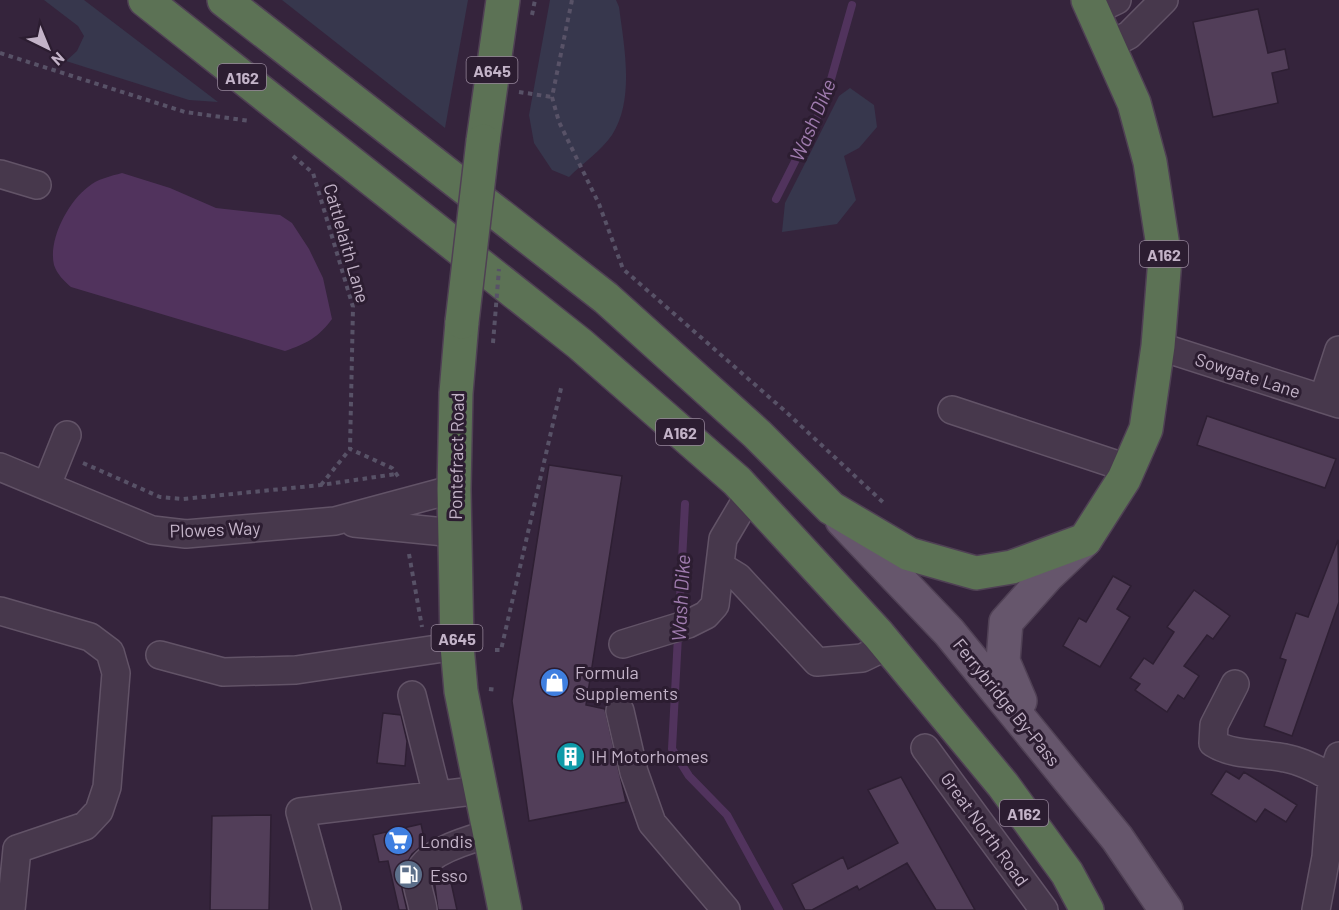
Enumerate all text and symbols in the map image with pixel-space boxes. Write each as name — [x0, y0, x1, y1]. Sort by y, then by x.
north arrow — [18, 18, 78, 78]
text: N — [48, 49, 69, 70]
road number: A645 — [466, 57, 518, 83]
road number: A162 — [218, 64, 266, 90]
water label: Wash Dike — [784, 75, 840, 165]
street label: Cattlelaith Lane — [319, 181, 375, 305]
road number: A162 — [1140, 241, 1188, 267]
street label: Sowgate Lane — [1193, 348, 1303, 402]
street label: Pontefract Road — [444, 392, 468, 520]
road number: A162 — [656, 419, 704, 445]
street label: Plowes Way — [169, 516, 261, 542]
water label: Wash Dike — [666, 554, 694, 642]
road number: A645 — [432, 625, 482, 651]
street label: Ferrybridge By-Pass — [949, 634, 1065, 770]
place label: Formula Supplements — [575, 661, 678, 704]
shop icon: Formula Supplements — [538, 666, 570, 698]
building icon: IH Motorhomes — [554, 740, 586, 772]
place label: IH Motorhomes — [591, 745, 708, 767]
street label: Great North Road — [937, 768, 1033, 890]
road number: A162 — [1000, 800, 1048, 826]
supermarket icon: Londis — [383, 825, 415, 857]
place label: Londis — [420, 830, 473, 852]
fuel station icon: Esso — [393, 859, 425, 891]
place label: Esso — [430, 864, 468, 886]

